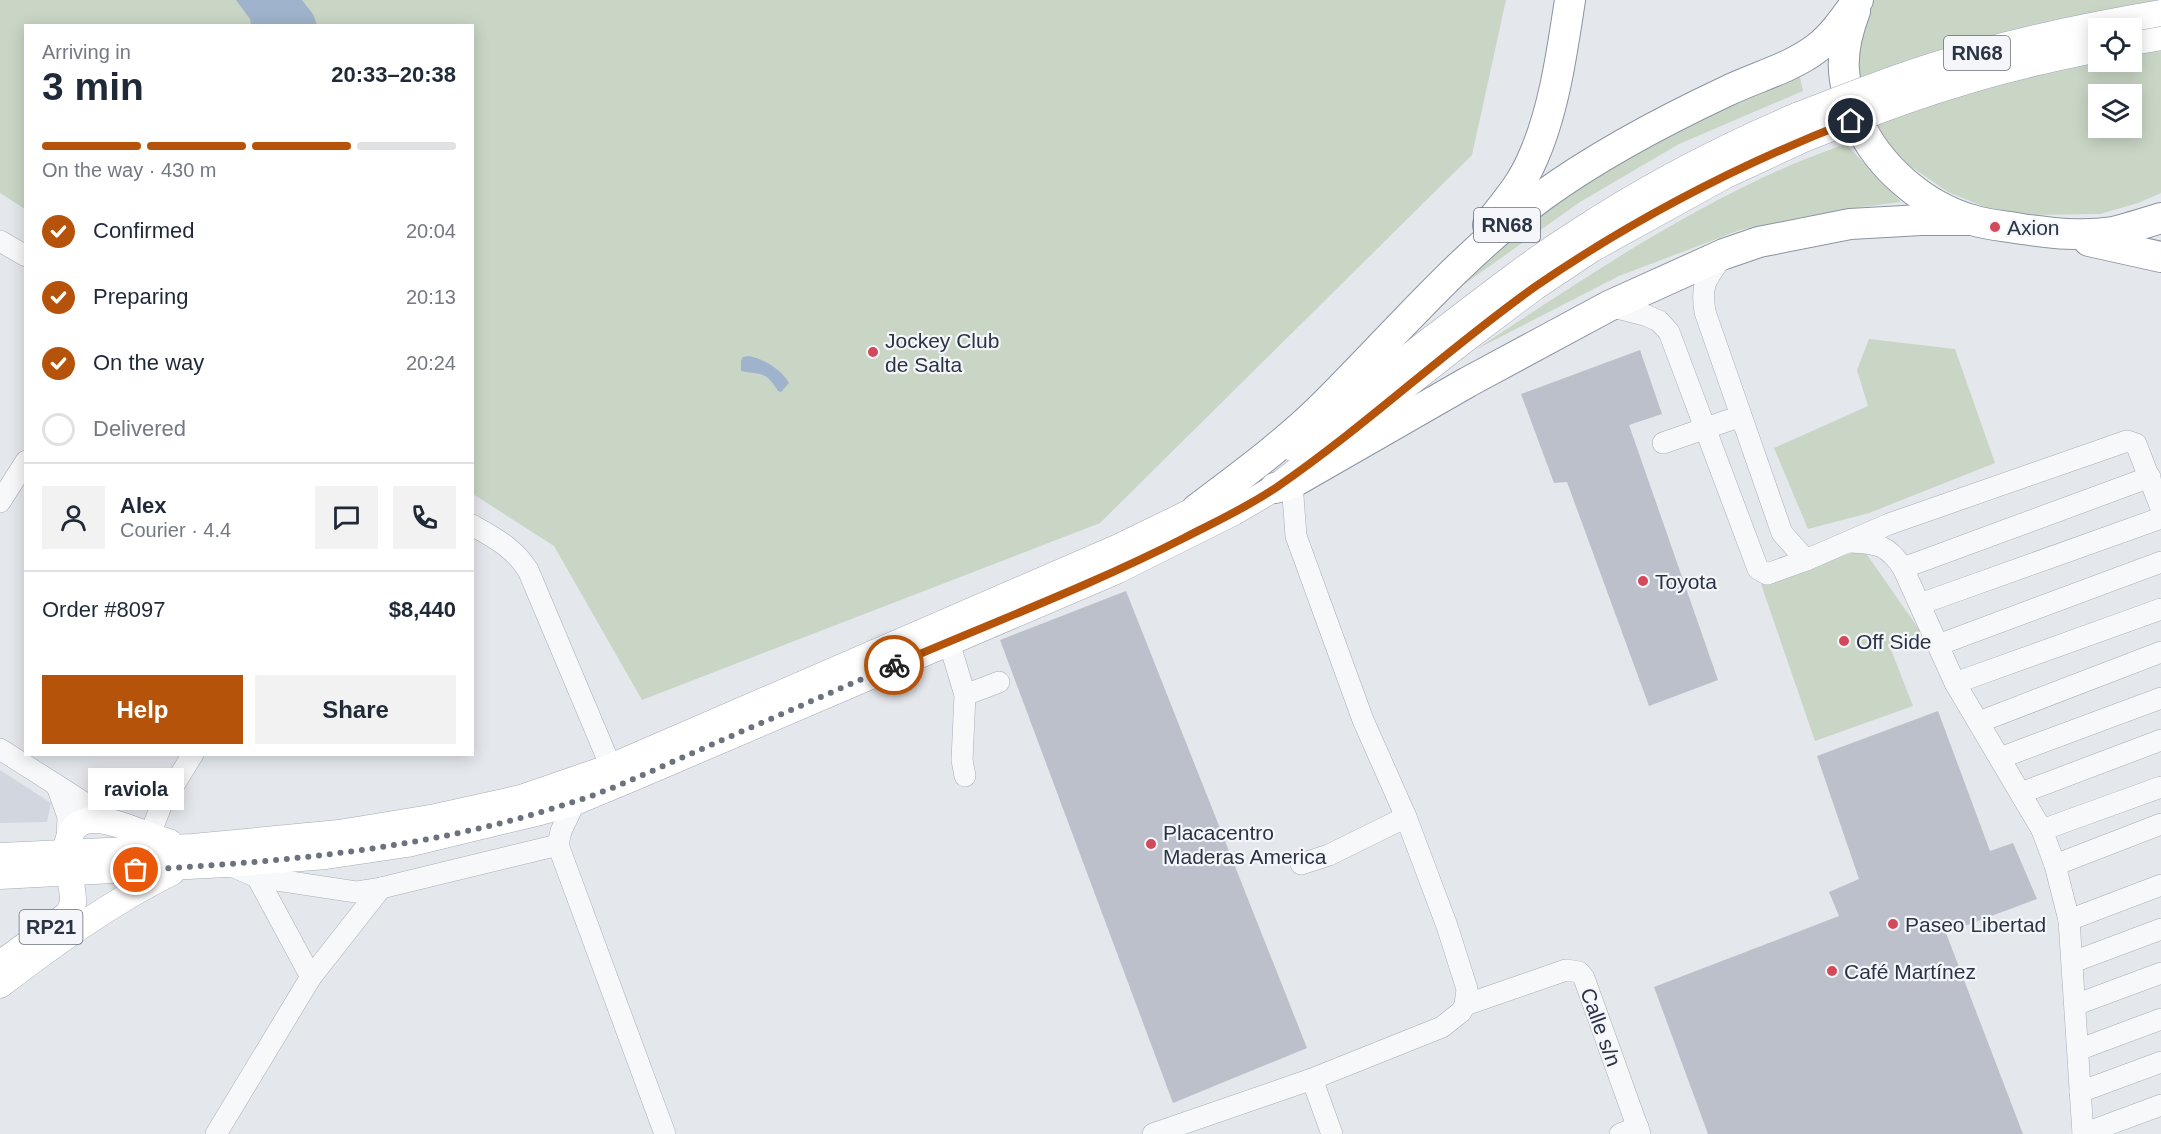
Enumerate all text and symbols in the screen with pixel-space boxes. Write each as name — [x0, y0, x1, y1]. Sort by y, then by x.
map controls — [2088, 18, 2142, 138]
button: locate — [2088, 18, 2142, 72]
road number: RN68 — [1944, 36, 2010, 70]
text: Arriving in — [42, 41, 131, 63]
text: 20:33–20:38 — [331, 62, 456, 87]
text: 3 min — [42, 65, 144, 108]
button: layers — [2088, 84, 2142, 138]
pin — [1825, 95, 1876, 146]
icon: home — [1834, 104, 1867, 137]
text: On the way · 430 m — [42, 159, 217, 181]
road number: RN68 — [1474, 208, 1540, 242]
icon: check — [42, 215, 75, 248]
place label: Axion — [2007, 216, 2060, 239]
text: Confirmed — [93, 218, 194, 243]
text: 20:04 — [406, 220, 456, 242]
marker: Axion — [1988, 220, 2002, 234]
icon: check — [42, 281, 75, 314]
text: Preparing — [93, 284, 188, 309]
text: 20:13 — [406, 286, 456, 308]
place label: Jockey Club de Salta — [885, 329, 999, 376]
marker: Jockey Club de Salta — [866, 345, 880, 359]
icon: check — [42, 347, 75, 380]
text: On the way — [93, 350, 204, 375]
text: 20:24 — [406, 352, 456, 374]
text: Delivered — [93, 416, 186, 441]
button: person — [42, 486, 105, 549]
button: chat — [315, 486, 378, 549]
button: phone — [393, 486, 456, 549]
text: Alex — [120, 493, 166, 518]
text: Courier · 4.4 — [120, 519, 231, 541]
place label: Toyota — [1655, 570, 1717, 593]
marker: Toyota — [1636, 574, 1650, 588]
text: Order #8097 — [42, 597, 166, 622]
text: $8,440 — [389, 597, 456, 622]
place label: Off Side — [1856, 630, 1932, 653]
marker: Off Side — [1837, 634, 1851, 648]
courier — [864, 635, 924, 695]
icon: bike — [878, 649, 911, 682]
button: Help — [42, 675, 243, 744]
button: Share — [255, 675, 456, 744]
callout: raviola — [88, 768, 184, 810]
text: raviola — [104, 778, 168, 800]
place label: Placacentro Maderas America — [1163, 821, 1327, 868]
marker: Placacentro Maderas America — [1144, 837, 1158, 851]
pin — [110, 844, 161, 895]
icon: bag — [119, 853, 152, 886]
road number: RP21 — [20, 910, 82, 944]
place label: Paseo Libertad — [1905, 913, 2046, 936]
marker: Paseo Libertad — [1886, 917, 1900, 931]
place label: Café Martínez — [1844, 960, 1976, 983]
marker: Café Martínez — [1825, 964, 1839, 978]
street label: Calle s/n — [1576, 985, 1626, 1069]

